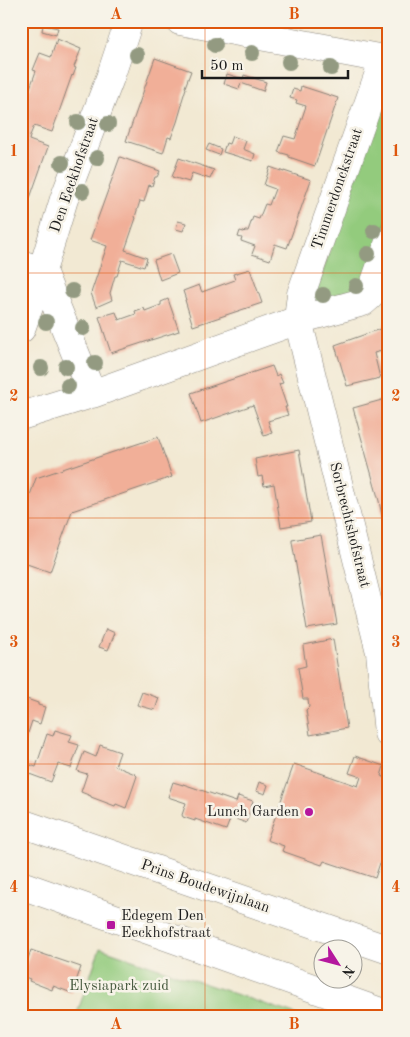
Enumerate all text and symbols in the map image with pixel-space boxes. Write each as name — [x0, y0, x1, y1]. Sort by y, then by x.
text: A — [110, 7, 122, 23]
text: B — [288, 7, 300, 23]
scale bar — [202, 48, 349, 80]
text: 50 m — [210, 59, 244, 74]
street label: Den Eeckhofstraat — [48, 115, 102, 235]
street label: Timmerdonckstraat — [310, 126, 366, 252]
text: 1 — [9, 144, 19, 160]
text: 1 — [391, 144, 401, 160]
text: 2 — [9, 389, 19, 405]
text: 2 — [391, 389, 401, 405]
street label: Sorbrechtshofstraat — [326, 461, 372, 589]
text: 3 — [9, 635, 19, 651]
text: 3 — [391, 635, 401, 651]
place label: Lunch Garden — [207, 805, 299, 820]
marker: Lunch Garden — [303, 806, 315, 818]
street label: Prins Boudewijnlaan — [139, 858, 271, 916]
text: 4 — [9, 880, 19, 896]
text: 4 — [391, 880, 401, 896]
place label: Edegem Den Eeckhofstraat — [121, 909, 211, 941]
marker: Edegem Den Eeckhofstraat — [105, 919, 117, 931]
north arrow — [312, 940, 362, 990]
text: N — [339, 963, 357, 980]
park label: Elysiapark zuid — [69, 979, 169, 994]
text: A — [110, 1017, 122, 1033]
text: B — [288, 1017, 300, 1033]

